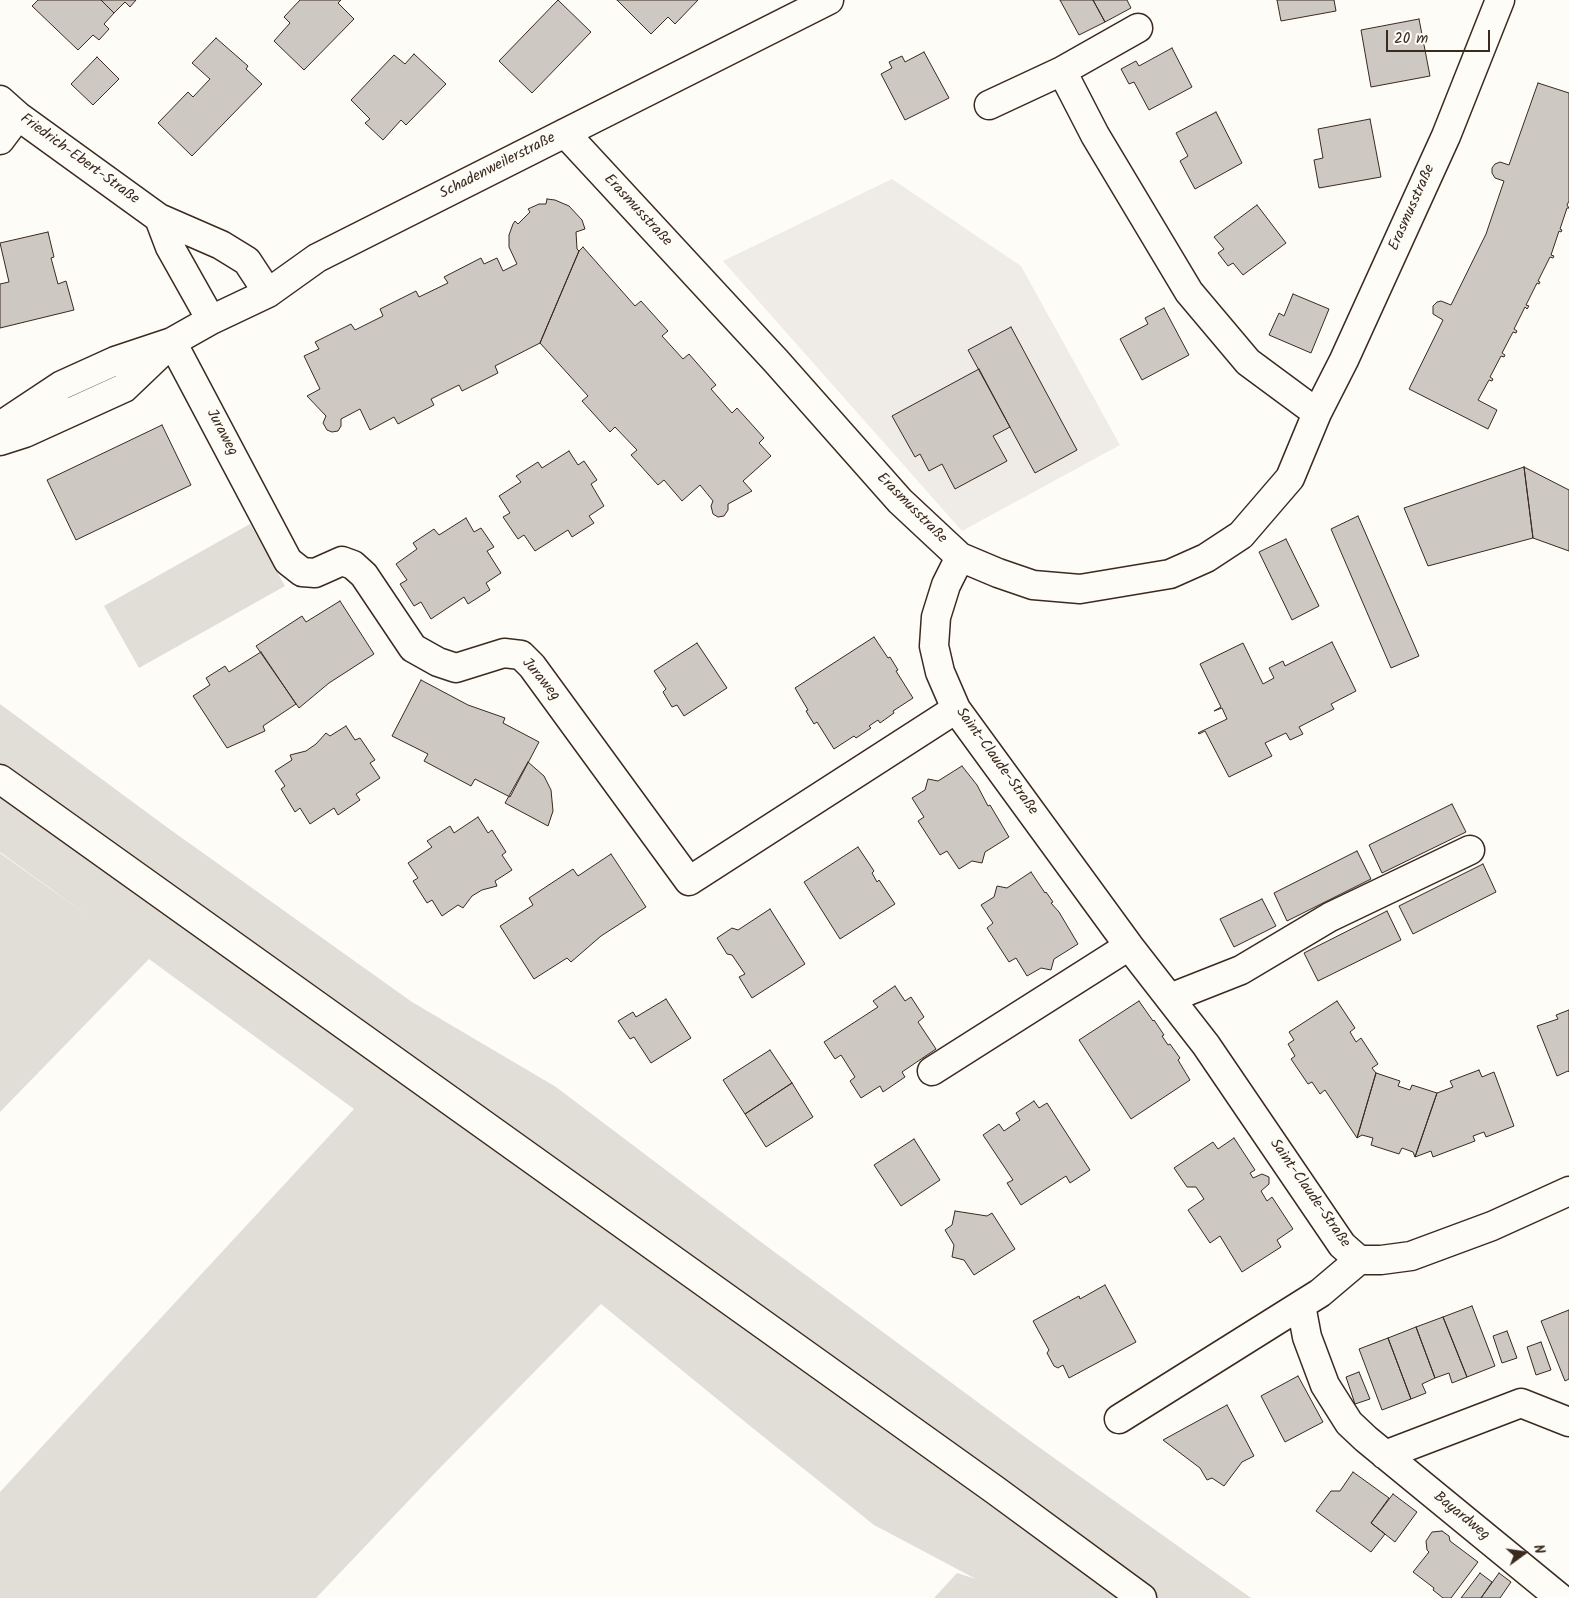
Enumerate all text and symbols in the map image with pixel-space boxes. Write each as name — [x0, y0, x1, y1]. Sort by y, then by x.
scale bar — [1389, 20, 1493, 52]
text: 20 m — [1394, 27, 1428, 51]
street label: Friedrich-Ebert-Straße — [16, 111, 142, 209]
street label: Schadenweilerstraße — [437, 130, 559, 204]
street label: Erasmusstraße — [1386, 162, 1440, 254]
street label: Erasmusstraße — [599, 171, 675, 251]
street label: Juraweg — [201, 407, 241, 459]
street label: Erasmusstraße — [872, 470, 950, 548]
street label: Juraweg — [517, 655, 563, 705]
street label: Saint-Claude-Straße — [951, 705, 1041, 819]
street label: Saint-Claude-Straße — [1265, 1136, 1353, 1252]
street label: Bayardweg — [1429, 1489, 1493, 1545]
north arrow — [1499, 1528, 1549, 1578]
text: N — [1527, 1542, 1550, 1556]

